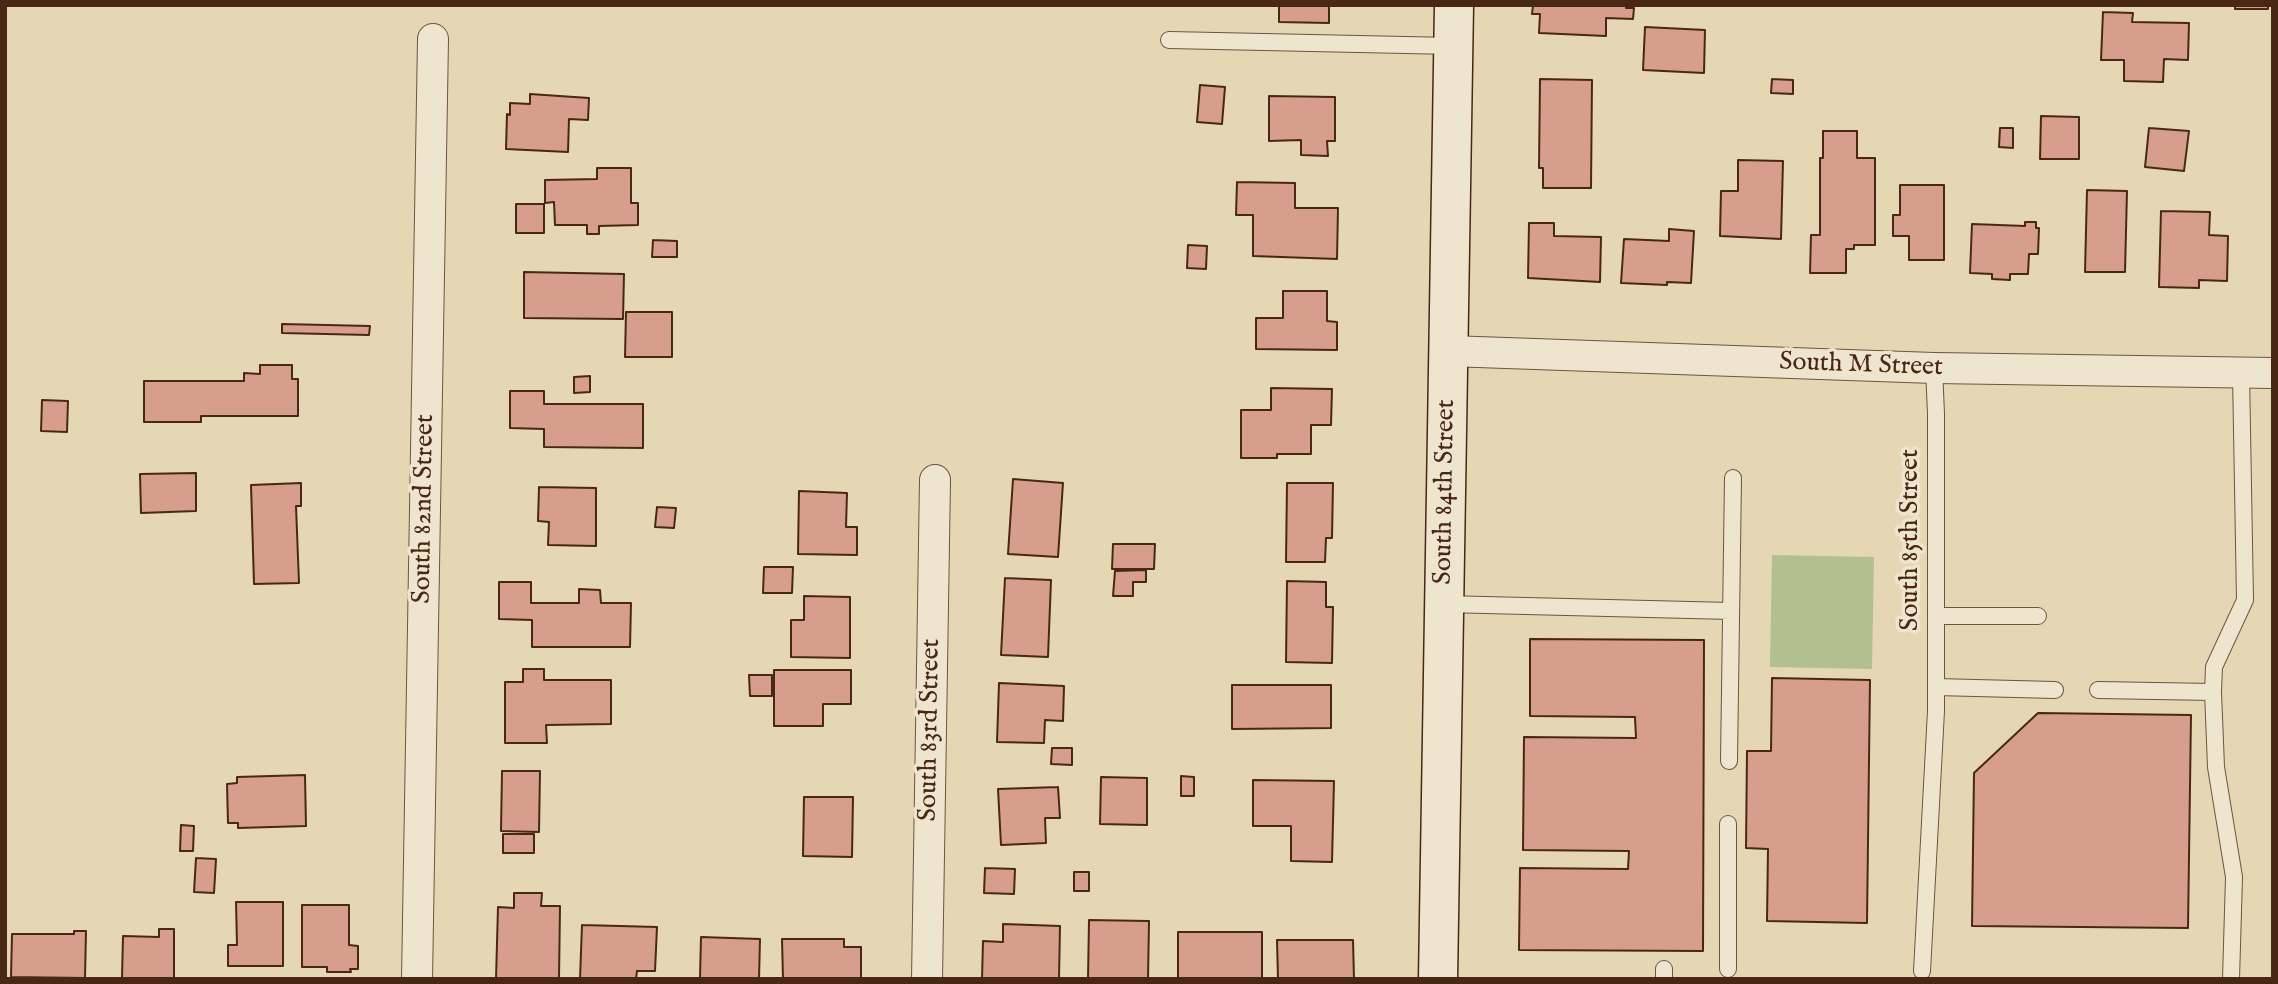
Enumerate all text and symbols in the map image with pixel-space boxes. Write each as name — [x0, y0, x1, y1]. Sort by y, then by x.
street label: South M Street — [1779, 348, 1943, 384]
street label: South 84th Street — [1429, 399, 1463, 585]
street label: South 82nd Street — [408, 414, 442, 604]
street label: South 85th Street — [1896, 449, 1928, 631]
street label: South 83rd Street — [914, 638, 948, 822]

